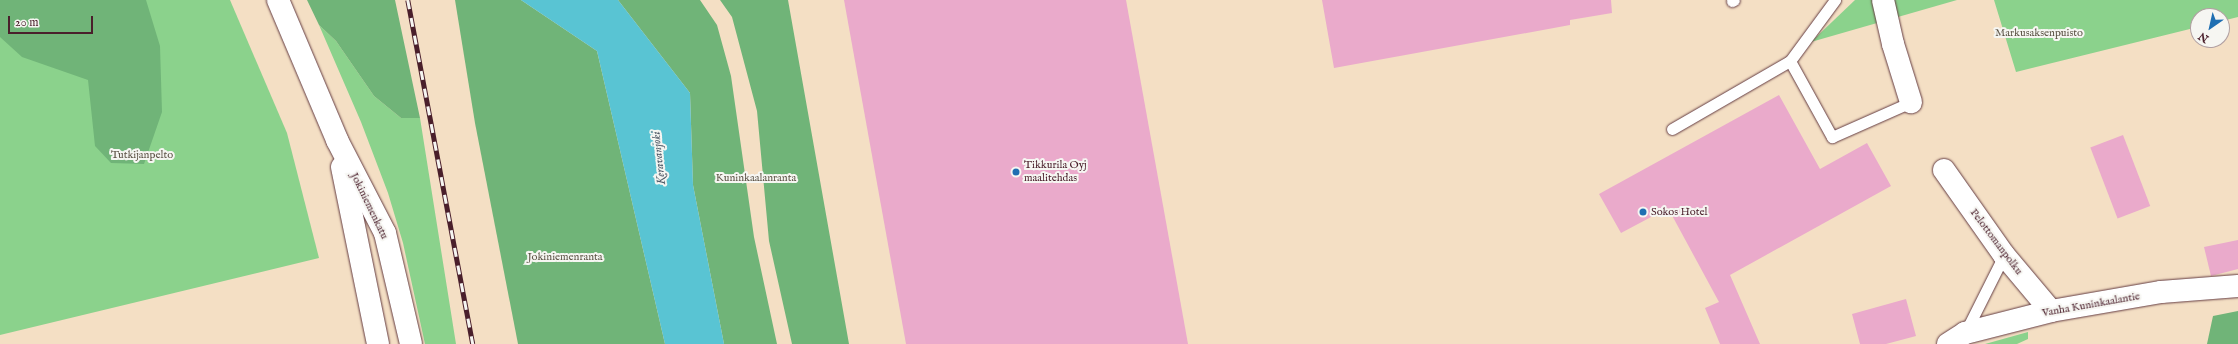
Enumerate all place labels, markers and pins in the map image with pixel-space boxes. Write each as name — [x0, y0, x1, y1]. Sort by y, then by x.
place label: Tikkurila Oyj maalitehdas — [1024, 159, 1087, 185]
marker: Tikkurila Oyj maalitehdas — [1011, 167, 1021, 177]
place label: Sokos Hotel — [1651, 205, 1708, 219]
marker: Sokos Hotel — [1638, 207, 1648, 217]

